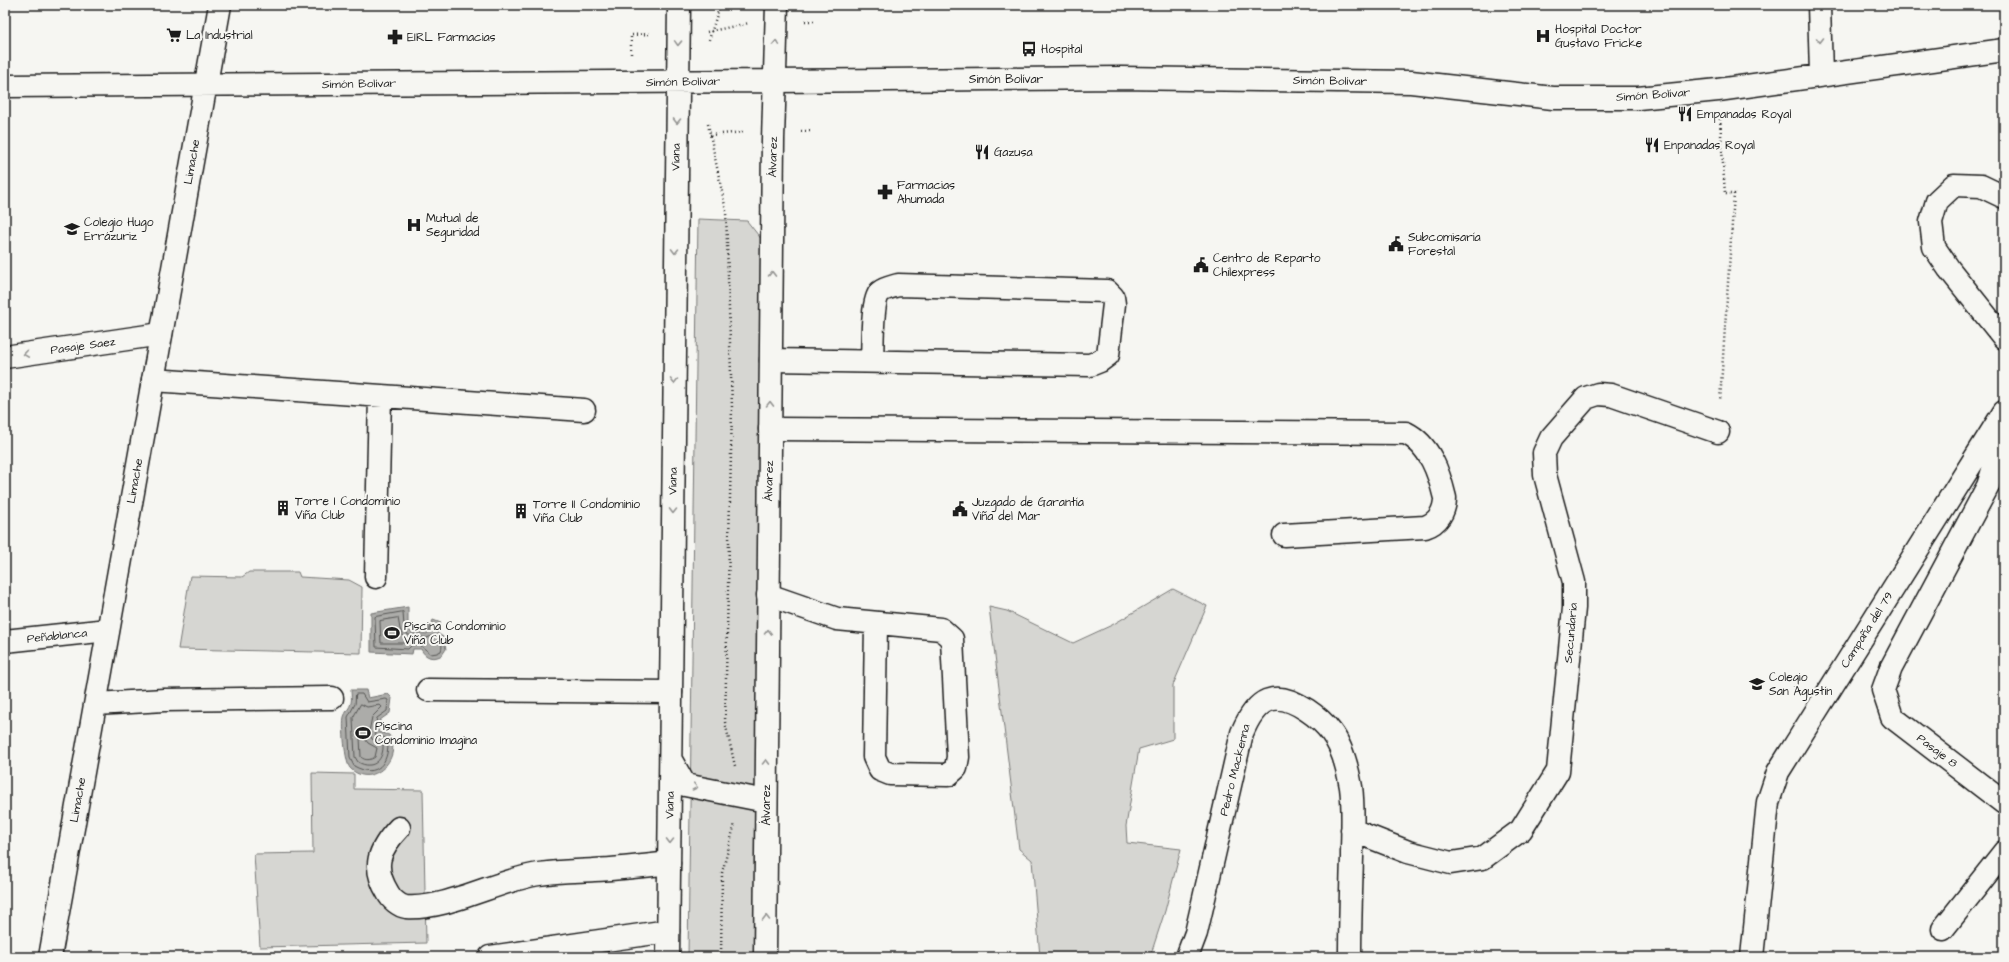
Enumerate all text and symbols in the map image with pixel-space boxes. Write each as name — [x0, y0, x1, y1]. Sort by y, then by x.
place label: Hospital Doctor Gustavo Fricke — [1555, 21, 1643, 52]
supermarket icon: La Industrial — [165, 26, 183, 44]
place label: La Industrial — [186, 27, 253, 44]
hospital icon: Hospital Doctor Gustavo Fricke — [1534, 27, 1552, 45]
pharmacy icon: EIRL Farmacias — [386, 28, 404, 46]
place label: EIRL Farmacias — [407, 29, 496, 46]
one-way arrow — [1816, 37, 1824, 43]
one-way arrow — [674, 40, 683, 46]
one-way arrow — [772, 40, 780, 46]
bus stop icon: Hospital — [1020, 40, 1038, 58]
place label: Hospital — [1041, 41, 1082, 58]
street label: Simón Bolívar — [969, 71, 1044, 88]
street label: Simón Bolívar — [1293, 72, 1368, 90]
street label: Simón Bolívar — [646, 73, 721, 91]
street label: Simón Bolívar — [322, 75, 397, 93]
street label: Simón Bolívar — [1615, 84, 1691, 106]
restaurant icon: Empanadas Royal — [1676, 105, 1694, 123]
place label: Empanadas Royal — [1697, 106, 1791, 124]
one-way arrow — [673, 118, 681, 124]
street label: Álvarez — [764, 136, 782, 178]
restaurant icon: Enpanadas Royal — [1643, 136, 1661, 154]
place label: Enpanadas Royal — [1664, 137, 1755, 155]
street label: Limache — [180, 138, 204, 186]
street label: Viana — [667, 143, 685, 171]
restaurant icon: Gazusa — [973, 143, 991, 161]
place label: Gazusa — [994, 144, 1033, 161]
place label: Farmacias Ahumada — [897, 177, 955, 208]
pharmacy icon: Farmacias Ahumada — [876, 183, 894, 201]
place label: Mutual de Seguridad — [426, 210, 479, 242]
place label: Colegio Hugo Errázuriz — [84, 214, 154, 245]
hospital icon: Mutual de Seguridad — [405, 216, 423, 234]
school or university icon: Colegio Hugo Errázuriz — [63, 220, 81, 238]
place label: Subcomisaría Forestal — [1408, 229, 1481, 260]
public building icon: Subcomisaría Forestal — [1387, 235, 1405, 253]
one-way arrow — [671, 248, 680, 254]
place label: Centro de Reparto Chilexpress — [1213, 250, 1321, 281]
public building icon: Centro de Reparto Chilexpress — [1192, 256, 1210, 274]
one-way arrow — [768, 271, 776, 277]
street label: Pasaje Saez — [49, 333, 117, 359]
one-way arrow — [23, 349, 29, 358]
one-way arrow — [670, 378, 678, 384]
one-way arrow — [766, 401, 774, 407]
street label: Limache — [123, 457, 147, 505]
street label: Álvarez — [760, 460, 778, 502]
street label: Viana — [664, 467, 682, 495]
place label: Torre I Condominio Viña Club — [295, 493, 401, 524]
place label: Juzgado de Garantía Viña del Mar — [972, 494, 1084, 525]
place label: Torre II Condominio Viña Club — [533, 496, 640, 527]
building icon: Torre I Condominio Viña Club — [274, 499, 292, 517]
public building icon: Juzgado de Garantía Viña del Mar — [951, 500, 969, 518]
building icon: Torre II Condominio Viña Club — [512, 502, 530, 520]
one-way arrow — [669, 508, 677, 514]
street label: Campaña del 79 — [1837, 588, 1897, 671]
street label: Secundaria — [1560, 602, 1582, 664]
place label: Piscina Condominio Viña Club — [404, 618, 506, 649]
street label: Peñablanca — [26, 624, 88, 648]
sports icon: Piscina Condominio Viña Club — [383, 624, 401, 642]
one-way arrow — [764, 629, 772, 635]
place label: Colegio San Agustín — [1769, 669, 1832, 701]
school or university icon: Colegio San Agustín — [1748, 675, 1766, 693]
place label: Piscina Condominio Imagina — [375, 718, 477, 750]
street label: Pedro Mackenna — [1215, 722, 1255, 818]
sports icon: Piscina Condominio Imagina — [354, 724, 372, 742]
street label: Pasaje 8 — [1913, 730, 1961, 772]
one-way arrow — [762, 759, 770, 765]
street label: Limache — [66, 776, 90, 824]
one-way arrow — [692, 783, 698, 791]
street label: Álvarez — [758, 784, 775, 825]
street label: Viana — [661, 791, 679, 819]
one-way arrow — [666, 838, 674, 844]
one-way arrow — [762, 915, 770, 921]

